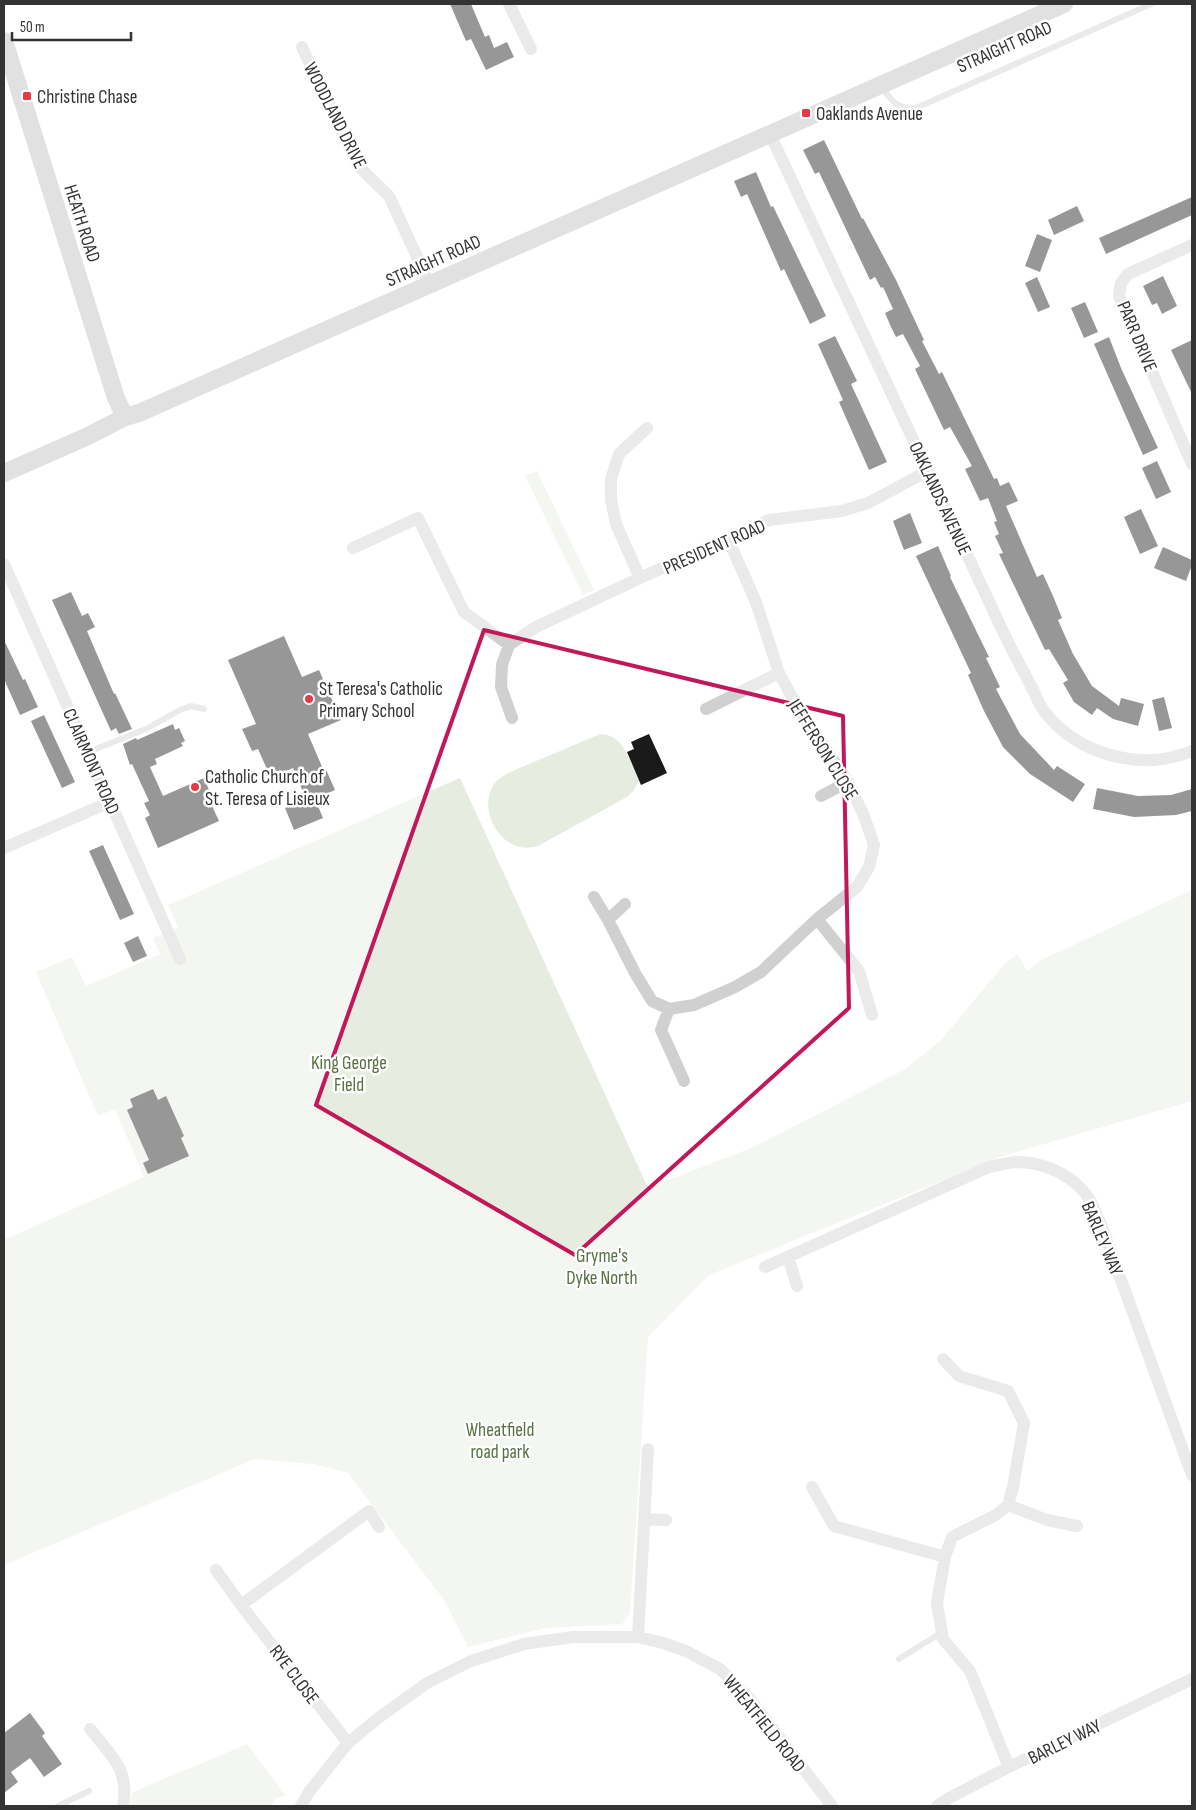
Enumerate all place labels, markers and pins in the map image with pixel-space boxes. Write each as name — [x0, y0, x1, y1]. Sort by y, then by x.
place label: Christine Chase — [37, 86, 137, 109]
marker: Christine Chase — [21, 90, 33, 102]
place label: Oaklands Avenue — [816, 103, 923, 126]
marker: Oaklands Avenue — [800, 107, 812, 119]
place label: St Teresa's Catholic Primary School — [319, 678, 443, 723]
marker: St Teresa's Catholic Primary School — [303, 693, 315, 705]
place label: Catholic Church of St. Teresa of Lisieux — [205, 766, 330, 811]
marker: Catholic Church of St. Teresa of Lisieux — [189, 781, 201, 793]

